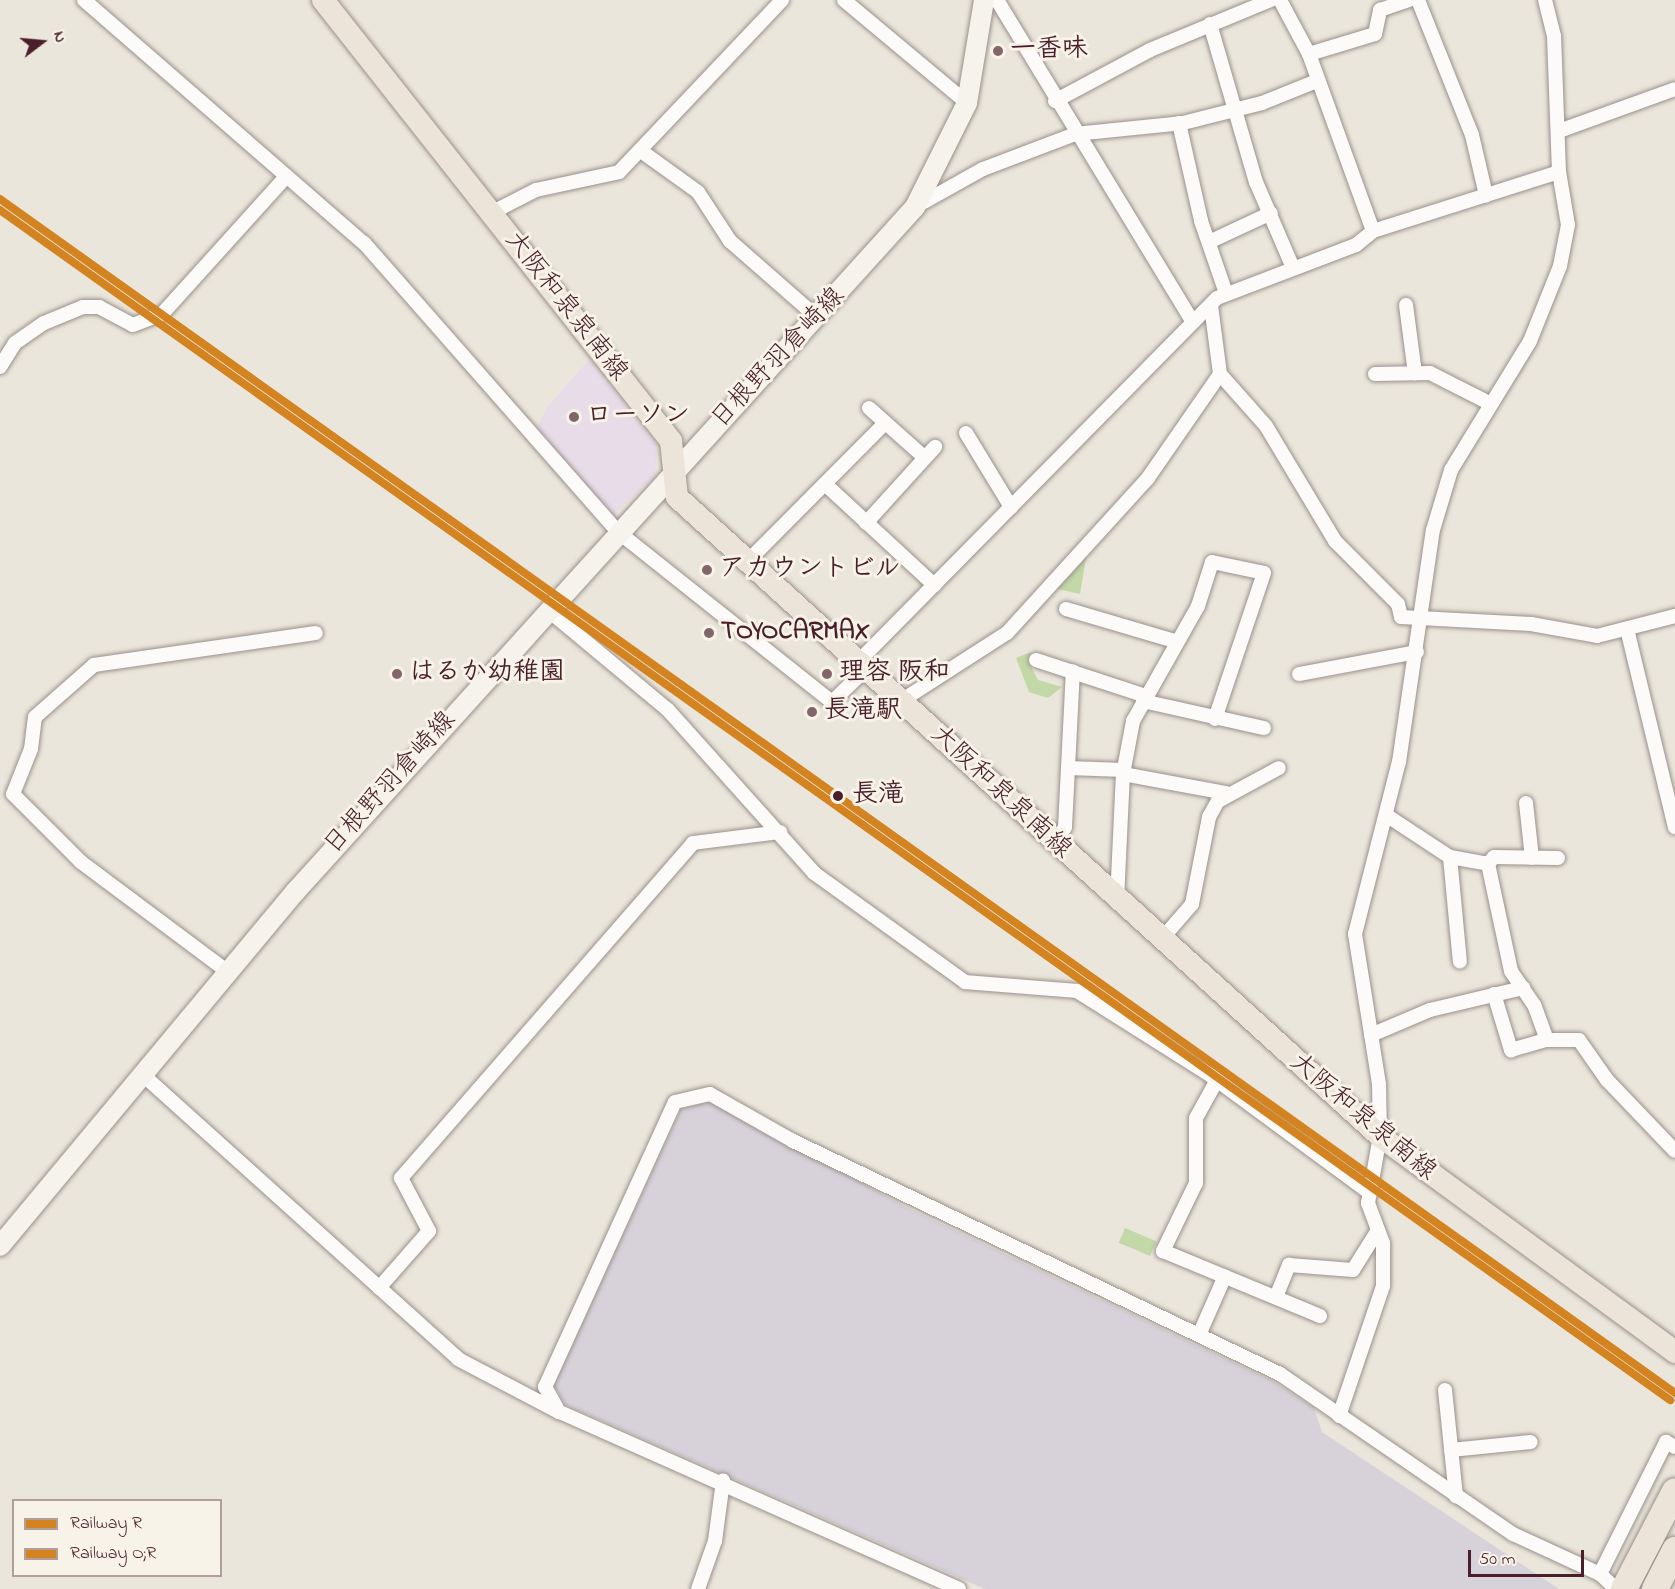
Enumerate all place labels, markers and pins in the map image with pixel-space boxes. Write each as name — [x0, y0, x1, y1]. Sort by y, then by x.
place label: 一香味 — [1010, 35, 1088, 67]
marker: 一香味 — [991, 44, 1005, 58]
place label: ローソン — [586, 401, 690, 433]
marker: ローソン — [567, 410, 581, 424]
place label: アカウントビル — [719, 554, 901, 586]
marker: アカウントビル — [700, 563, 714, 577]
place label: TOYOCARMAX — [721, 617, 870, 649]
marker: TOYOCARMAX — [702, 626, 716, 640]
place label: はるか幼稚園 — [409, 658, 565, 690]
place label: 理容 阪和 — [839, 658, 949, 690]
marker: はるか幼稚園 — [390, 667, 404, 681]
marker: 理容 阪和 — [820, 667, 834, 681]
place label: 長滝駅 — [824, 696, 902, 728]
marker: 長滝駅 — [805, 705, 819, 719]
place label: 長滝 — [852, 780, 904, 812]
marker: 長滝 — [829, 787, 847, 805]

